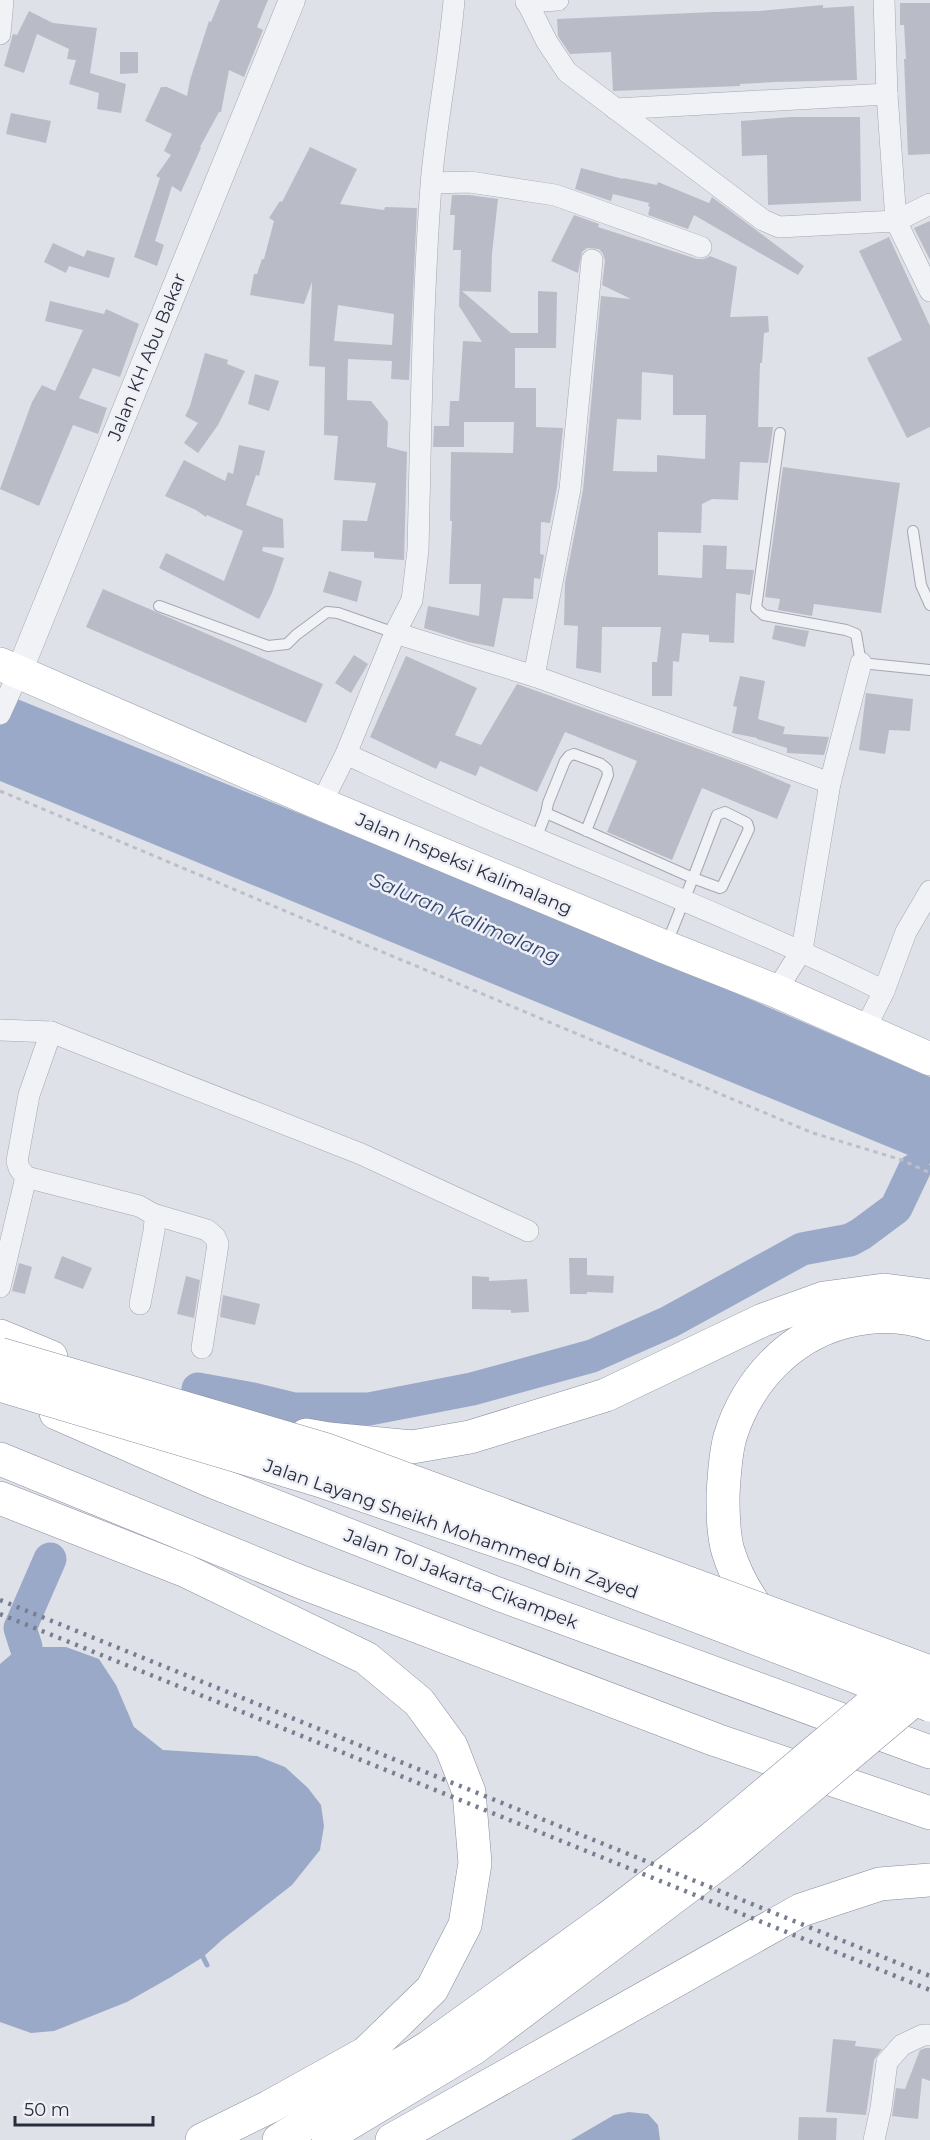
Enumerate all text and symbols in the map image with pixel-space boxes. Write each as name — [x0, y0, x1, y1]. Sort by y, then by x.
street label: Jalan KH Abu Bakar — [103, 270, 191, 445]
street label: Jalan Inspeksi Kalimalang — [352, 808, 575, 920]
water label: Saluran Kalimalang — [367, 867, 563, 969]
street label: Jalan Layang Sheikh Mohammed bin Zayed — [260, 1454, 641, 1604]
street label: Jalan Tol Jakarta–Cikampek — [340, 1524, 581, 1634]
scale bar — [15, 2089, 153, 2127]
text: 50 m — [24, 2099, 70, 2121]

